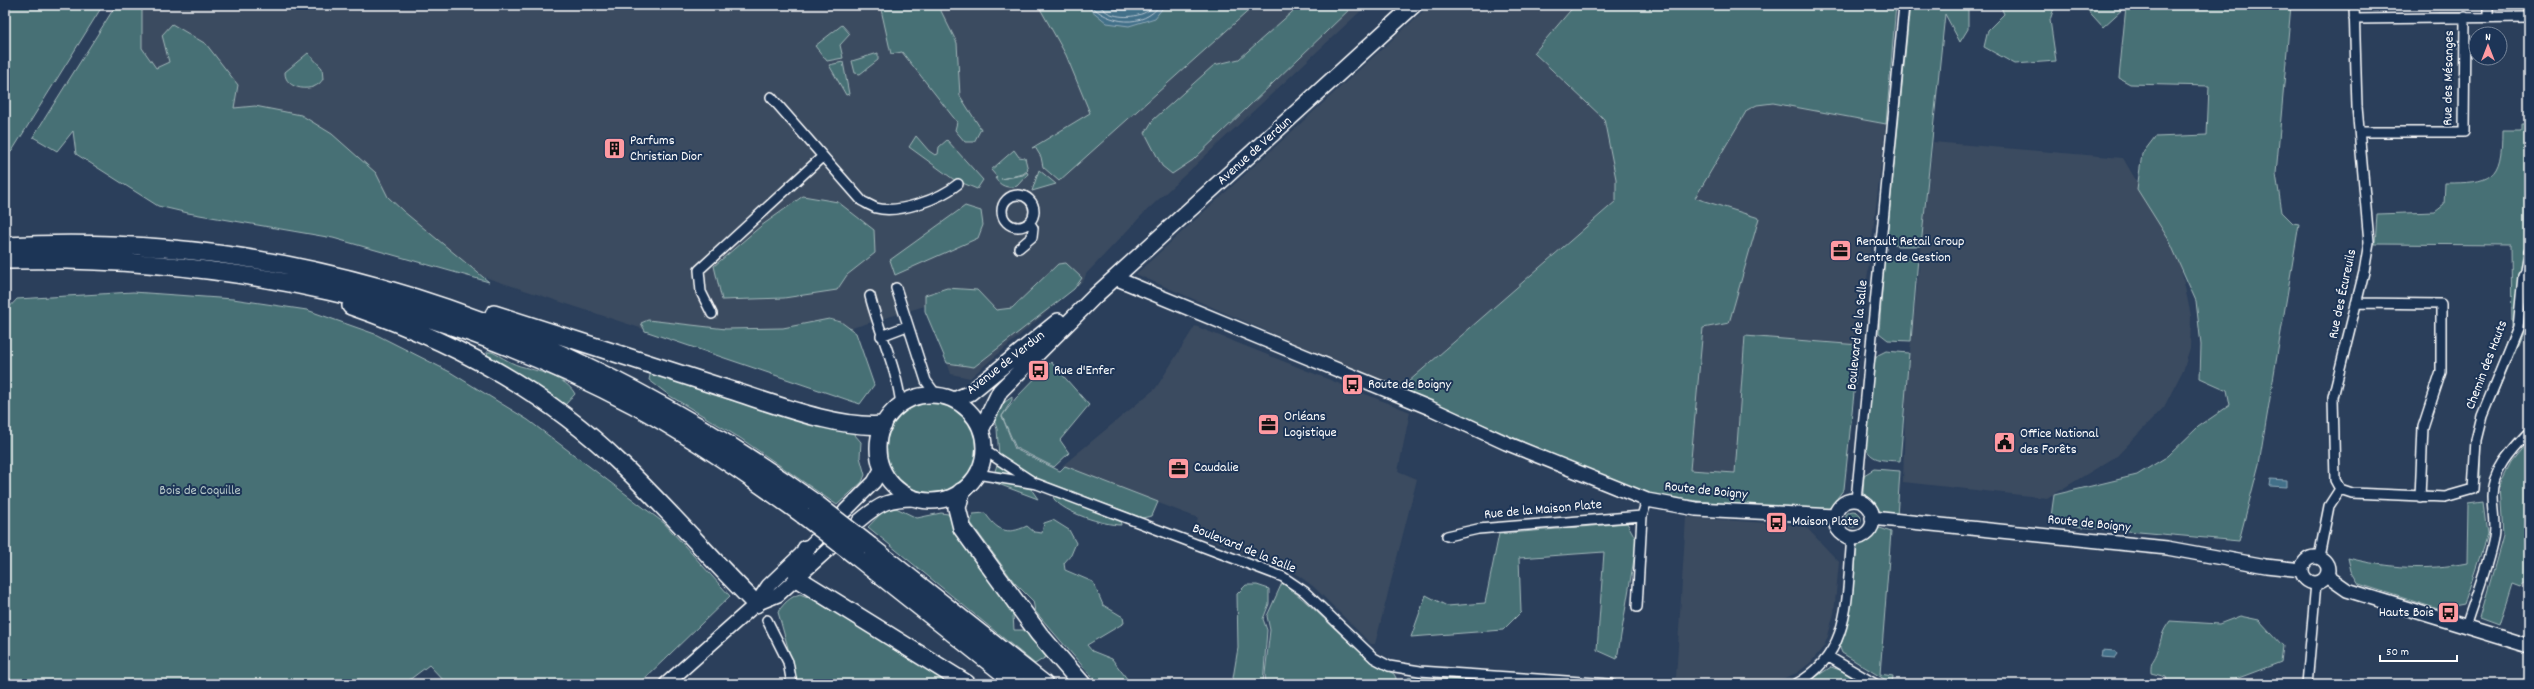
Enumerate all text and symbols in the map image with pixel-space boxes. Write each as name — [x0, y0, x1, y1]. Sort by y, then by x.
north arrow — [2468, 26, 2508, 66]
street label: Rue des Mésanges — [2438, 30, 2460, 126]
text: N — [2485, 30, 2491, 46]
street label: Avenue de Verdun — [1213, 112, 1297, 190]
place label: Parfums Christian Dior — [630, 131, 703, 167]
building icon: Parfums Christian Dior — [602, 136, 628, 162]
place label: Renault Retail Group Centre de Gestion — [1856, 232, 1965, 268]
office icon: Renault Retail Group Centre de Gestion — [1828, 237, 1854, 263]
street label: Rue des Écureuils — [2324, 247, 2362, 341]
street label: Boulevard de la Salle — [1842, 279, 1874, 391]
street label: Chemin des Hauts — [2461, 317, 2513, 412]
street label: Avenue de Verdun — [963, 326, 1049, 400]
bus stop icon: Rue d'Enfer — [1025, 358, 1051, 384]
place label: Rue d'Enfer — [1054, 361, 1115, 381]
bus stop icon: Route de Boigny — [1339, 372, 1365, 398]
place label: Route de Boigny — [1368, 375, 1452, 395]
place label: Orléans Logistique — [1284, 407, 1337, 443]
office icon: Orléans Logistique — [1255, 412, 1281, 438]
place label: Office National des Forêts — [2020, 424, 2099, 460]
public building icon: Office National des Forêts — [1991, 429, 2017, 455]
office icon: Caudalie — [1166, 455, 1192, 481]
place label: Caudalie — [1194, 458, 1239, 478]
street label: Route de Boigny — [1664, 477, 1749, 505]
park label: Bois de Coquille — [159, 481, 241, 501]
street label: Rue de la Maison Plate — [1483, 495, 1603, 525]
bus stop icon: Maison Plate — [1763, 509, 1789, 535]
street label: Route de Boigny — [2047, 510, 2132, 538]
place label: Maison Plate — [1792, 512, 1859, 532]
street label: Boulevard de la Salle — [1189, 519, 1299, 579]
bus stop icon: Hauts Bois — [2436, 600, 2462, 626]
place label: Hauts Bois — [2379, 603, 2434, 623]
scale bar — [2380, 637, 2457, 663]
text: 50 m — [2386, 644, 2409, 661]

